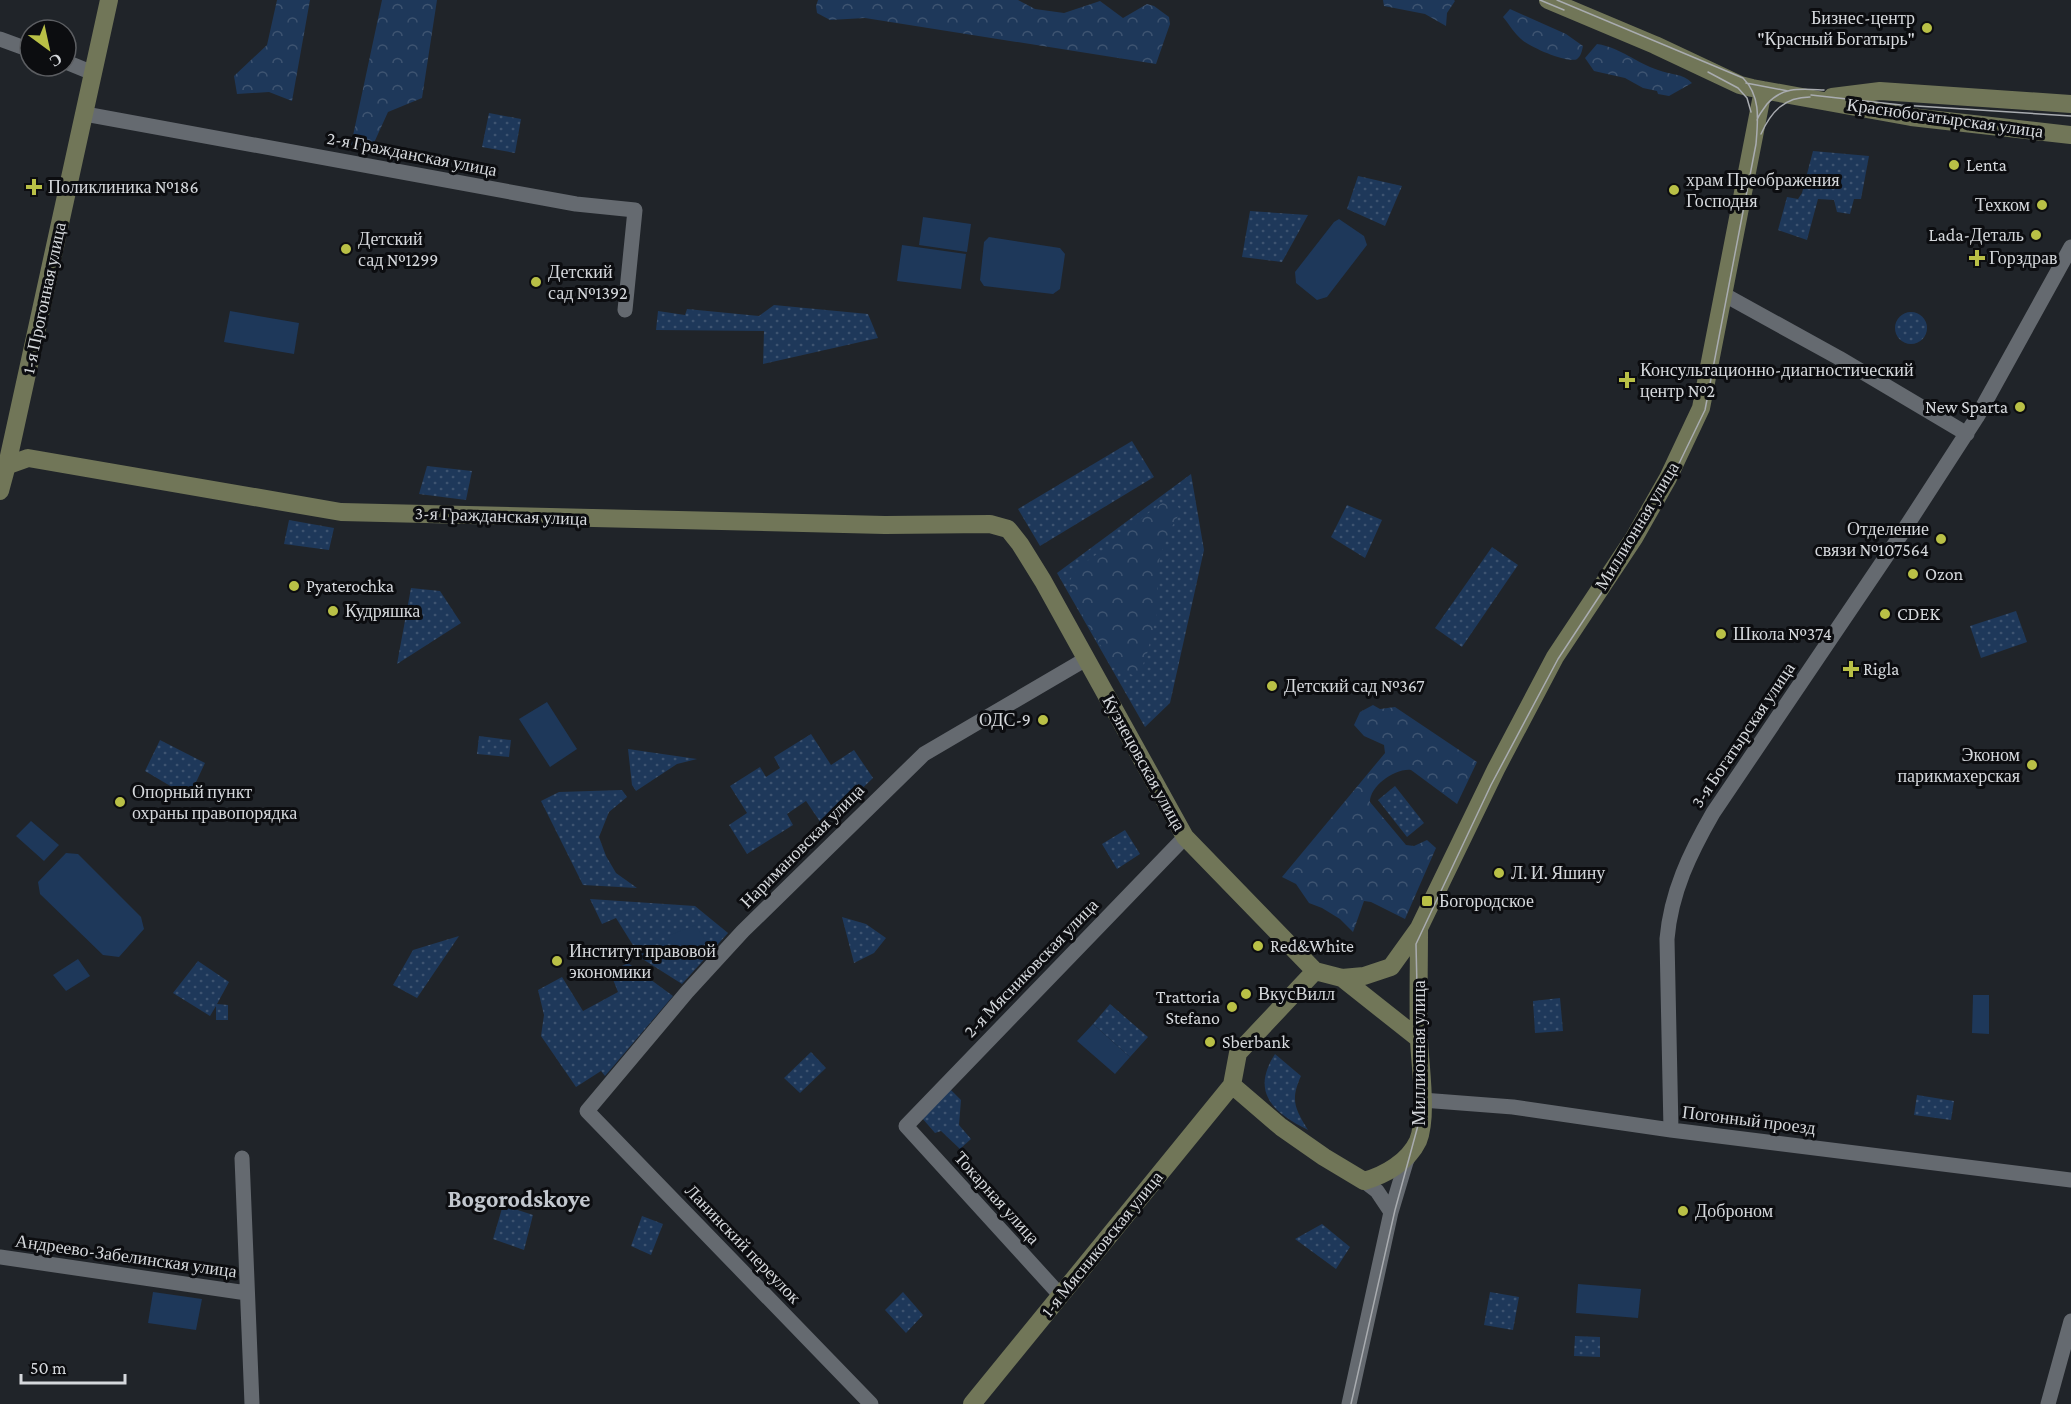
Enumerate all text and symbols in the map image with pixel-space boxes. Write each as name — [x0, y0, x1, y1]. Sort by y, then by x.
place label: Бизнес-центр "Красный Богатырь" — [1757, 8, 1915, 49]
north arrow — [18, 18, 78, 78]
marker: Бизнес-центр "Красный Богатырь" — [1920, 21, 1934, 35]
text: С — [46, 50, 65, 70]
street label: Краснобогатырская улица — [1845, 94, 2045, 142]
street label: 2-я Гражданская улица — [325, 128, 499, 180]
place label: Lenta — [1966, 155, 2007, 175]
marker: Lenta — [1947, 158, 1961, 172]
place label: храм Преображения Господня — [1686, 170, 1840, 211]
place label: Поликлиника №186 — [48, 177, 199, 197]
marker: Поликлиника №186 — [25, 178, 43, 196]
marker: храм Преображения Господня — [1667, 183, 1681, 197]
place label: Техком — [1975, 195, 2030, 215]
marker: Техком — [2035, 198, 2049, 212]
street label: 1-я Прогонная улица — [18, 220, 70, 376]
place label: Lada-Деталь — [1928, 225, 2024, 245]
marker: Lada-Деталь — [2029, 228, 2043, 242]
place label: Детский сад №1299 — [358, 229, 438, 270]
marker: Детский сад №1299 — [339, 242, 353, 256]
place label: Горздрав — [1989, 248, 2057, 268]
marker: Горздрав — [1970, 251, 1984, 265]
place label: Детский сад №1392 — [548, 262, 628, 303]
marker: Детский сад №1392 — [529, 275, 543, 289]
place label: Консультационно-диагностический центр №2 — [1640, 360, 1914, 401]
marker: Консультационно-диагностический центр №2 — [1618, 371, 1636, 389]
place label: New Sparta — [1925, 397, 2008, 417]
marker: New Sparta — [2013, 400, 2027, 414]
street label: Миллионная улица — [1591, 458, 1683, 594]
street label: 3-я Гражданская улица — [414, 503, 588, 529]
place label: Отделение связи №107564 — [1815, 519, 1929, 560]
marker: Отделение связи №107564 — [1934, 532, 1948, 546]
place label: Ozon — [1925, 564, 1964, 584]
marker: Ozon — [1906, 567, 1920, 581]
place label: Pyaterochka — [306, 576, 394, 596]
marker: Pyaterochka — [287, 579, 301, 593]
place label: Кудряшка — [345, 601, 420, 621]
marker: Кудряшка — [326, 604, 340, 618]
place label: CDEK — [1897, 604, 1940, 624]
marker: CDEK — [1878, 607, 1892, 621]
place label: Школа №374 — [1733, 624, 1832, 644]
marker: Школа №374 — [1714, 627, 1728, 641]
street label: 3-я Богатырская улица — [1687, 659, 1799, 811]
place label: Rigla — [1863, 659, 1899, 679]
marker: Rigla — [1844, 662, 1858, 676]
place label: Детский сад №367 — [1284, 676, 1425, 696]
marker: Детский сад №367 — [1265, 679, 1279, 693]
street label: Кузнецовская улица — [1098, 692, 1190, 834]
place label: ОДС-9 — [979, 710, 1031, 730]
marker: ОДС-9 — [1036, 713, 1050, 727]
place label: Эконом парикмахерская — [1897, 745, 2020, 786]
marker: Эконом парикмахерская — [2025, 758, 2039, 772]
street label: Наримановская улица — [736, 780, 868, 912]
place label: Опорный пункт охраны правопорядка — [132, 782, 297, 823]
marker: Опорный пункт охраны правопорядка — [113, 795, 127, 809]
place label: Л. И. Яшину — [1511, 863, 1605, 883]
marker: Л. И. Яшину — [1492, 866, 1506, 880]
place label: Богородское — [1439, 891, 1534, 911]
marker: Богородское — [1420, 894, 1434, 908]
street label: 2-я Мясниковская улица — [960, 895, 1102, 1041]
place label: Red&White — [1270, 936, 1354, 956]
marker: Red&White — [1251, 939, 1265, 953]
place label: Институт правовой экономики — [569, 941, 716, 982]
marker: Институт правовой экономики — [550, 954, 564, 968]
street label: Миллионная улица — [1409, 980, 1429, 1126]
place label: ВкусВилл — [1258, 984, 1335, 1004]
place label: Trattoria Stefano — [1156, 987, 1220, 1028]
marker: ВкусВилл — [1239, 987, 1253, 1001]
marker: Trattoria Stefano — [1225, 1000, 1239, 1014]
place label: Sberbank — [1222, 1032, 1290, 1052]
marker: Sberbank — [1203, 1035, 1217, 1049]
street label: Погонный проезд — [1681, 1102, 1817, 1138]
street label: Токарная улица — [950, 1148, 1044, 1248]
street label: 1-я Мясниковская улица — [1037, 1167, 1167, 1321]
street label: Ланинский переулок — [681, 1180, 805, 1308]
district label: Bogorodskoye — [448, 1185, 590, 1212]
place label: Доброном — [1695, 1201, 1773, 1221]
marker: Доброном — [1676, 1204, 1690, 1218]
street label: Андреево-Забелинская улица — [14, 1231, 238, 1281]
scale bar — [21, 1347, 124, 1385]
text: 50 m — [30, 1358, 67, 1378]

